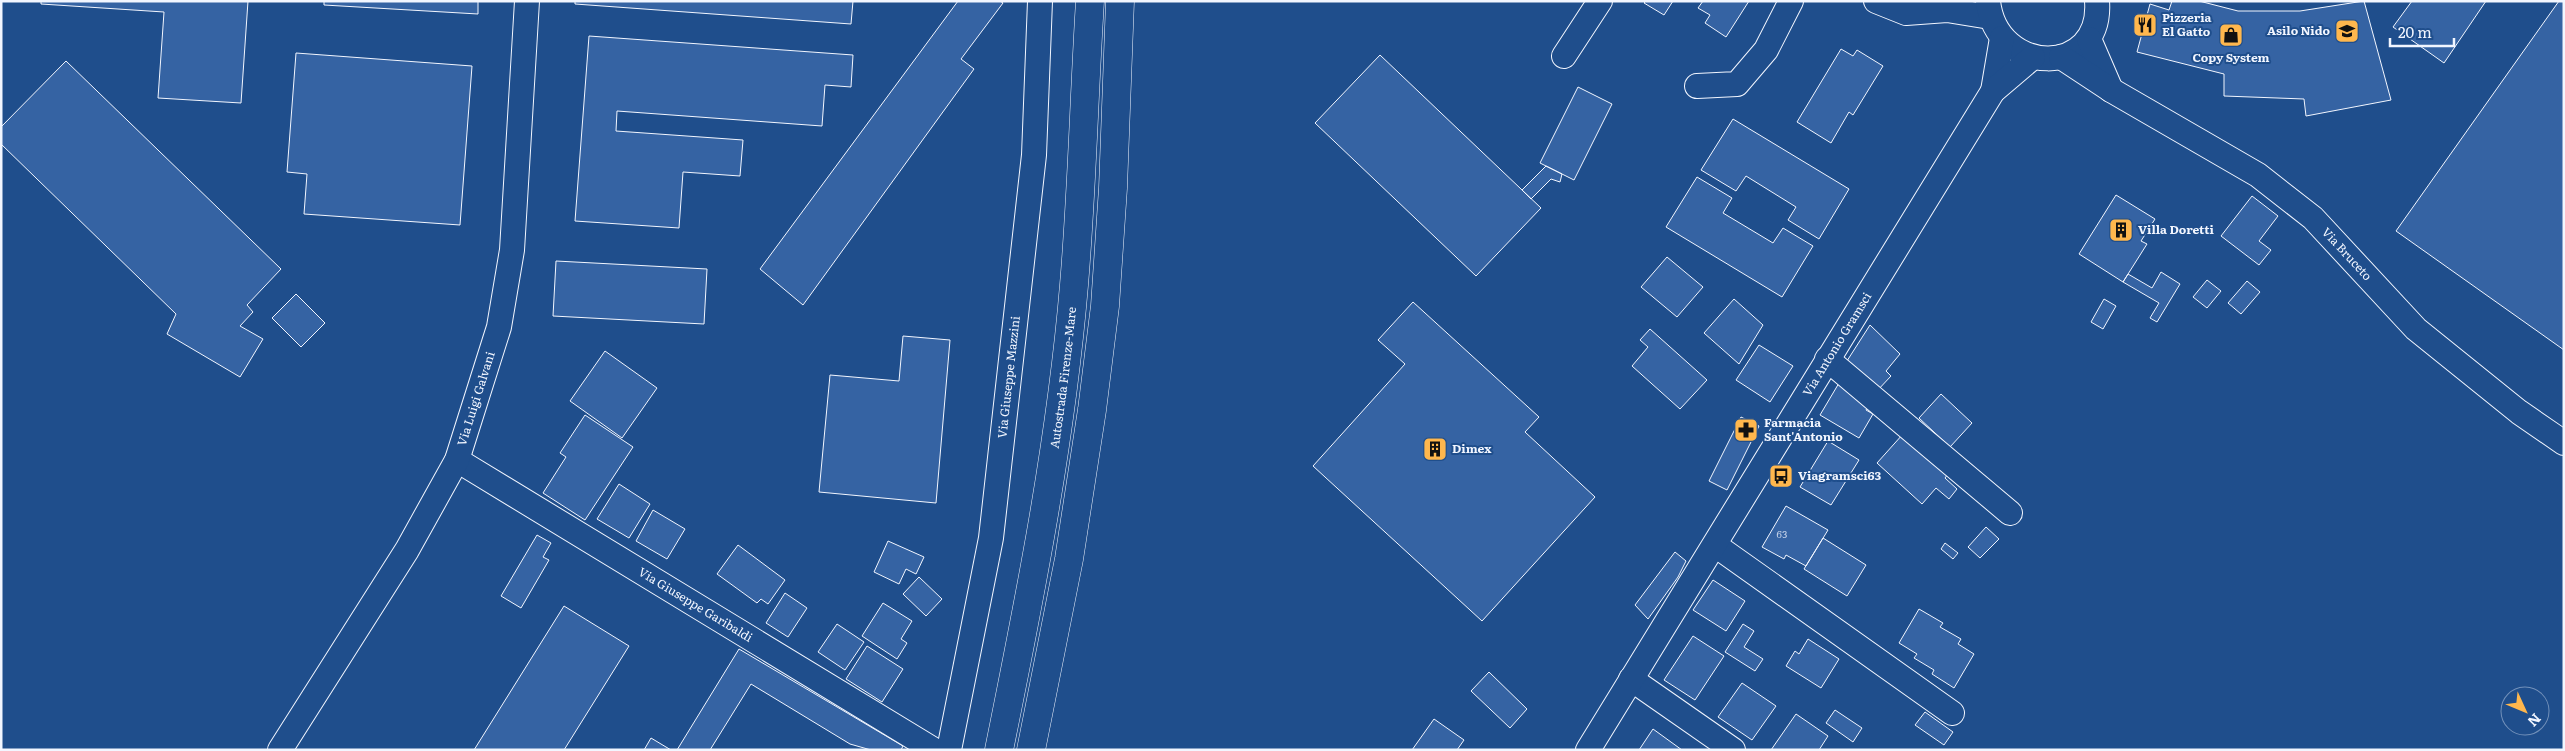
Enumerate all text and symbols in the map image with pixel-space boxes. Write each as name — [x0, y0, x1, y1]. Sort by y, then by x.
place label: Pizzeria El Gatto — [2162, 8, 2212, 40]
restaurant icon: Pizzeria El Gatto — [2132, 12, 2158, 38]
scale bar — [2390, 15, 2454, 47]
school or university icon: Asilo Nido — [2334, 18, 2360, 44]
text: 20 m — [2398, 20, 2432, 43]
place label: Asilo Nido — [2267, 21, 2331, 39]
shop icon: Copy System — [2218, 22, 2244, 48]
place label: Copy System — [2192, 48, 2270, 66]
building icon: Villa Doretti — [2108, 217, 2134, 243]
place label: Villa Doretti — [2138, 220, 2215, 238]
street label: Via Bruceto — [2318, 223, 2377, 284]
street label: Via Antonio Gramsci — [1798, 289, 1875, 399]
street label: Autostrada Firenze-Mare — [1045, 306, 1080, 450]
street label: Via Giuseppe Mazzini — [992, 315, 1024, 439]
street label: Via Luigi Galvani — [452, 349, 499, 448]
place label: Farmacia Sant'Antonio — [1764, 413, 1843, 445]
pharmacy icon: Farmacia Sant'Antonio — [1733, 417, 1759, 443]
building icon: Dimex — [1422, 436, 1448, 462]
place label: Dimex — [1452, 439, 1492, 457]
bus stop icon: Viagramsci63 — [1768, 463, 1794, 489]
place label: Viagramsci63 — [1798, 466, 1882, 484]
house number: 63 — [1777, 526, 1787, 541]
street label: Via Giuseppe Garibaldi — [635, 562, 757, 646]
north arrow — [2500, 686, 2550, 736]
text: N — [2524, 710, 2546, 732]

